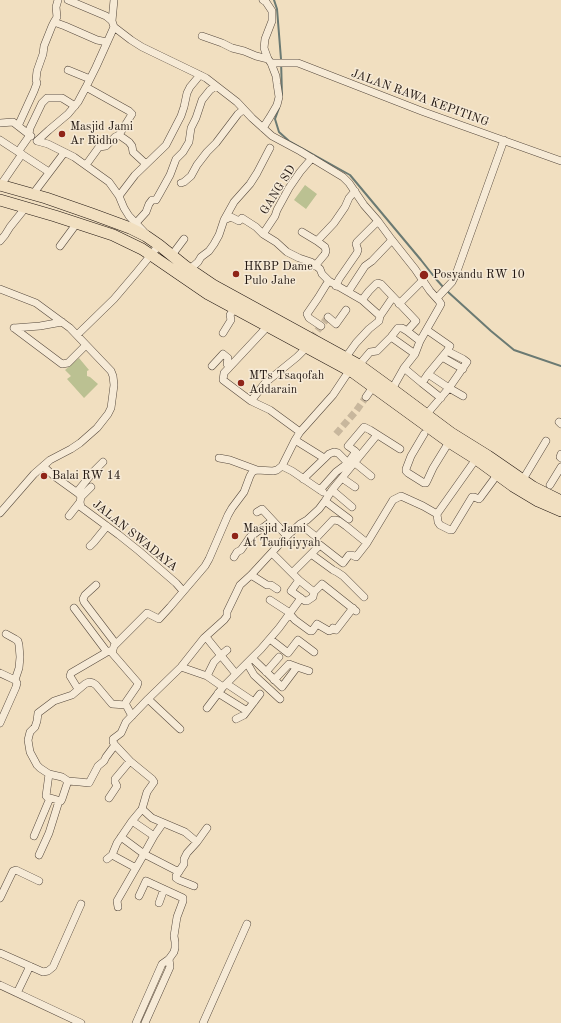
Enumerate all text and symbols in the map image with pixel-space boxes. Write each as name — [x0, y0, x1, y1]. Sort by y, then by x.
street label: JALAN RAWA KEPITING — [349, 66, 491, 130]
place label: Masjid Jami Ar Ridho — [70, 120, 133, 148]
marker: Masjid Jami Ar Ridho — [57, 129, 67, 139]
street label: GANG SD — [257, 163, 299, 217]
place label: HKBP Dame Pulo Jahe — [244, 260, 313, 288]
place label: Posyandu RW 10 — [433, 268, 525, 282]
marker: HKBP Dame Pulo Jahe — [231, 269, 241, 279]
marker: Posyandu RW 10 — [418, 269, 430, 281]
place label: MTs Tsaqofah Addarain — [249, 369, 324, 397]
marker: MTs Tsaqofah Addarain — [236, 378, 246, 388]
place label: Balai RW 14 — [52, 469, 121, 483]
marker: Balai RW 14 — [39, 471, 49, 481]
street label: JALAN SWADAYA — [90, 497, 180, 575]
place label: Masjid Jami At Taufiqiyyah — [243, 522, 320, 550]
marker: Masjid Jami At Taufiqiyyah — [230, 531, 240, 541]

